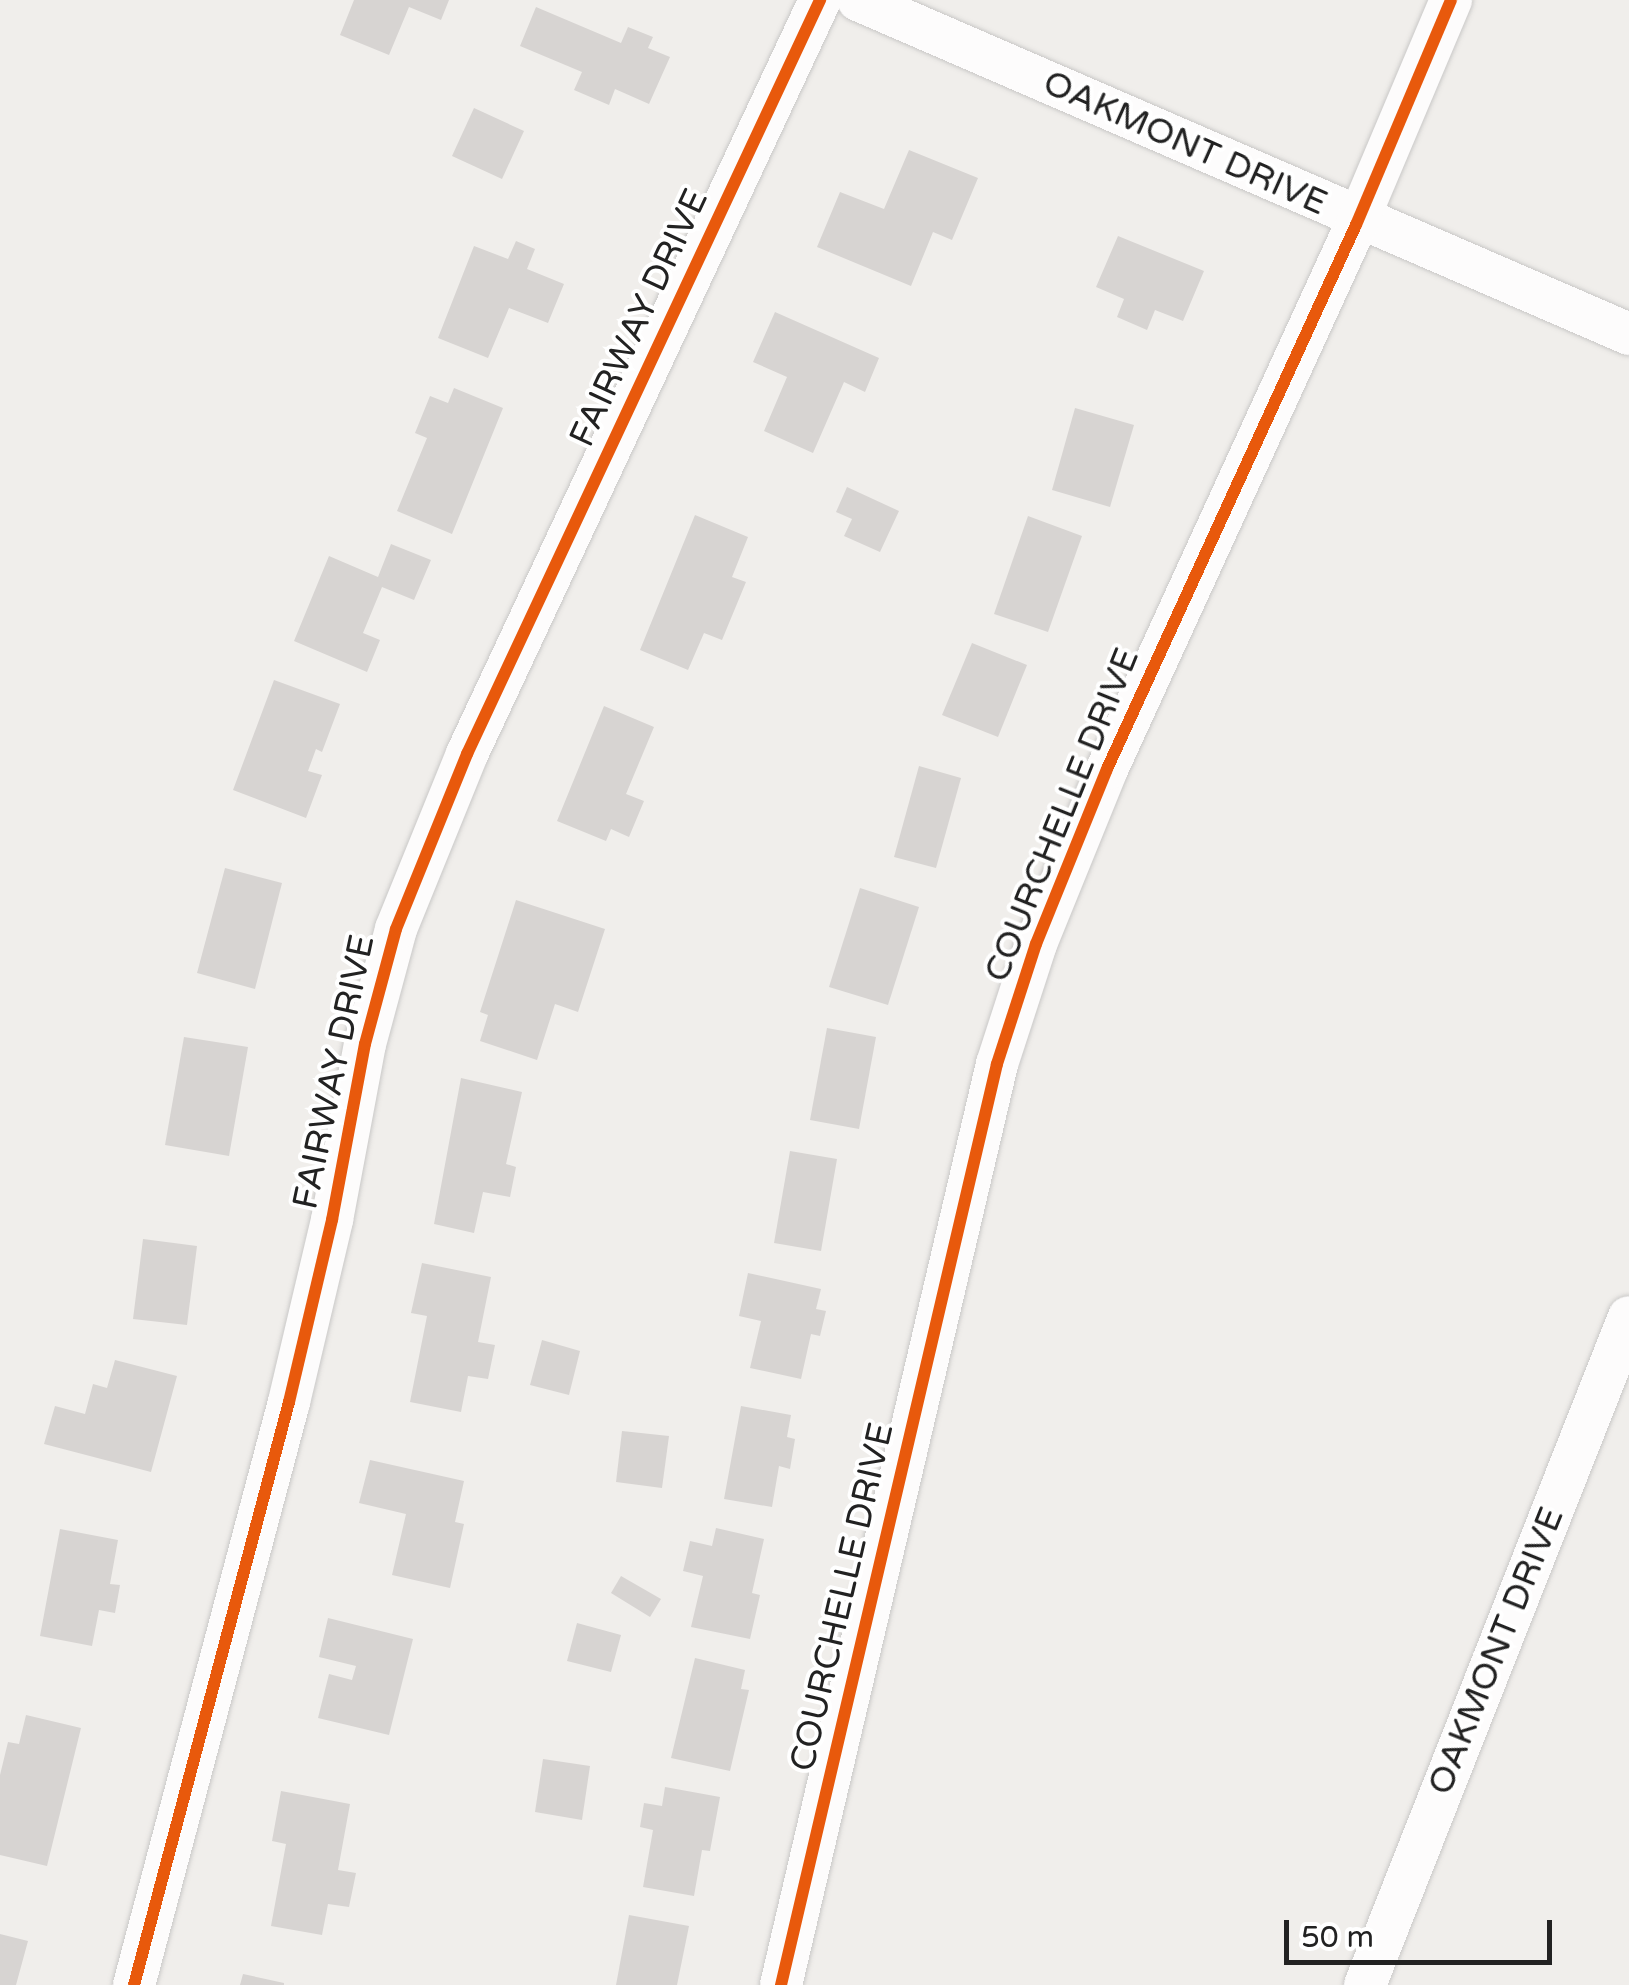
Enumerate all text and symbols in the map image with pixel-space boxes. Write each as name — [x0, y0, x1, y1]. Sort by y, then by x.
street label: OAKMONT DRIVE — [1037, 62, 1333, 224]
street label: FAIRWAY DRIVE — [561, 183, 717, 453]
street label: COURCHELLE DRIVE — [976, 642, 1148, 988]
street label: FAIRWAY DRIVE — [284, 931, 384, 1213]
street label: COURCHELLE DRIVE — [781, 1419, 903, 1775]
street label: OAKMONT DRIVE — [1419, 1501, 1573, 1801]
scale bar — [1289, 1900, 1556, 1962]
text: 50 m — [1301, 1919, 1374, 1956]

